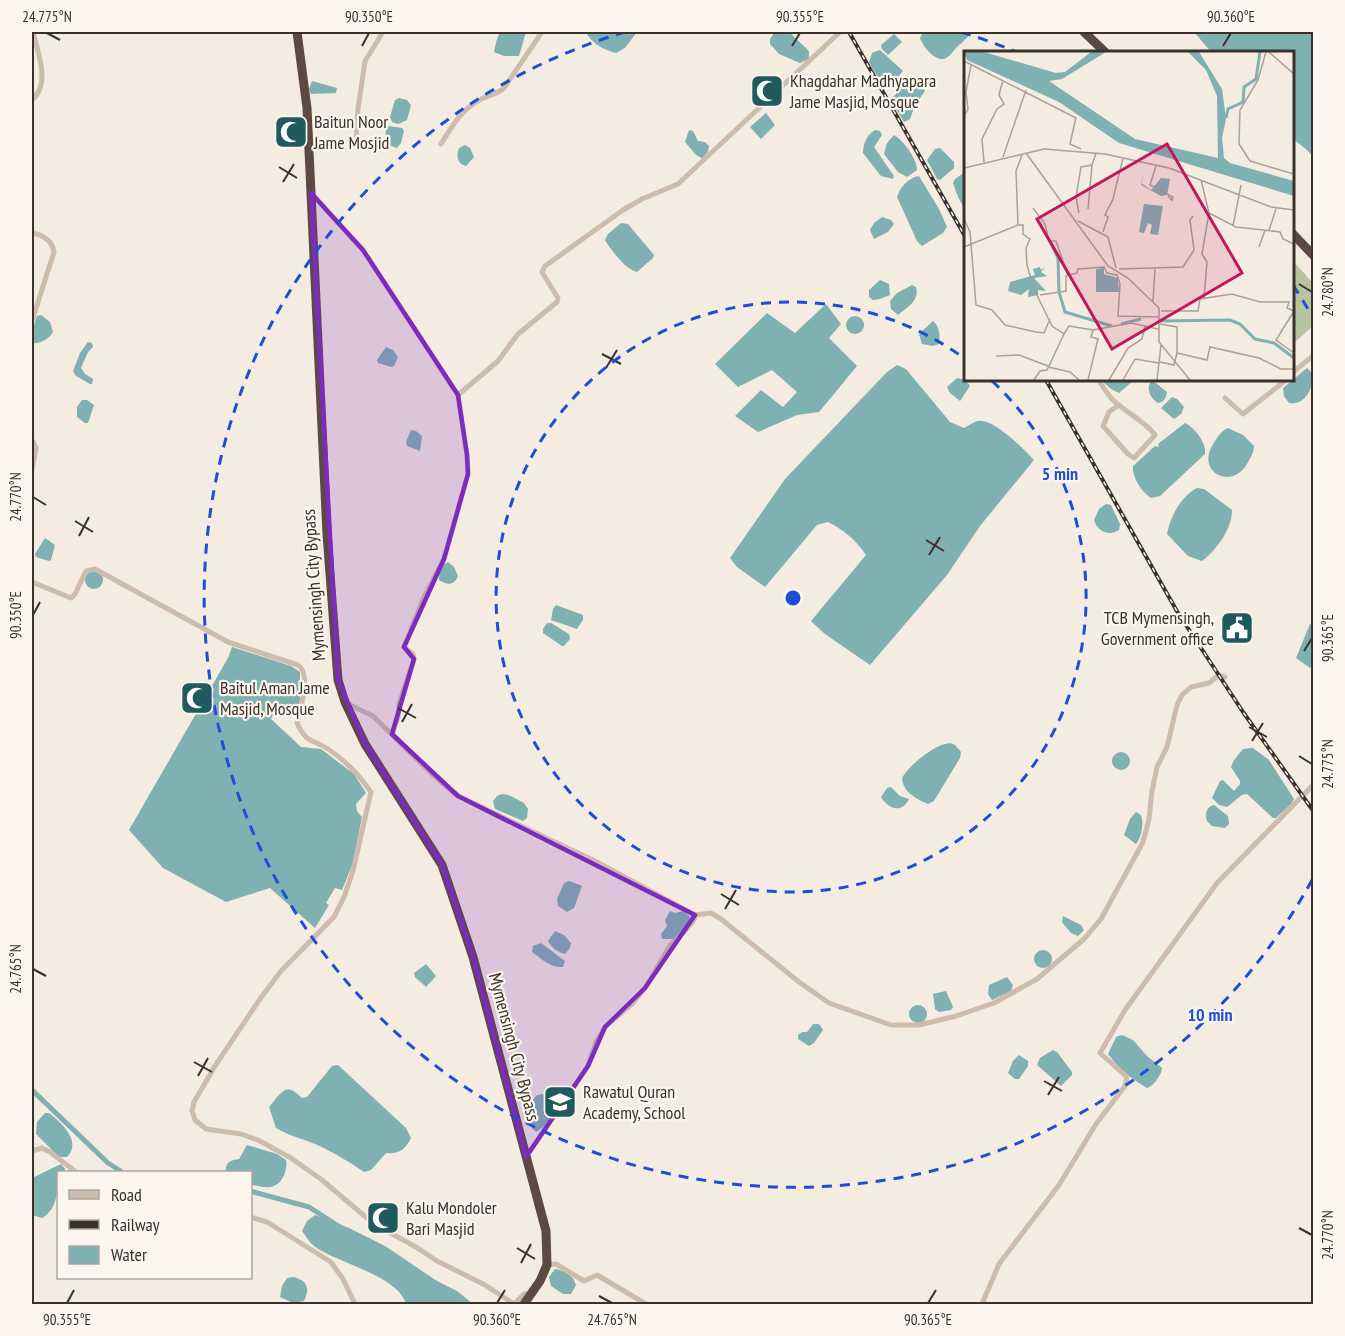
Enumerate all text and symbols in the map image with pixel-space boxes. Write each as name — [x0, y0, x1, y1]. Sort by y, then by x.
text: 24.775°N — [22, 7, 72, 26]
text: 90.350°E — [345, 7, 393, 26]
text: 90.355°E — [776, 7, 824, 26]
text: 90.360°E — [1207, 7, 1255, 26]
inset map — [964, 51, 1294, 381]
place label: Khagdahar Madhyapara Jame Masjid, Mosque — [789, 69, 936, 113]
mosque icon: Khagdahar Madhyapara Jame Masjid, Mosque — [749, 73, 785, 109]
place label: Baitun Noor Jame Mosjid — [313, 110, 389, 154]
mosque icon: Baitun Noor Jame Mosjid — [273, 114, 309, 150]
text: 24.780°N — [1318, 267, 1337, 317]
text: 5 min — [1042, 462, 1078, 485]
text: 24.770°N — [6, 472, 25, 522]
street label: Mymensingh City Bypass — [297, 508, 330, 662]
centre of rings — [783, 588, 803, 608]
text: 90.350°E — [6, 591, 25, 639]
place label: TCB Mymensingh, Government office — [1101, 606, 1214, 650]
public building icon: TCB Mymensingh, Government office — [1219, 610, 1255, 646]
text: 90.365°E — [1318, 614, 1337, 662]
place label: Baitul Aman Jame Masjid, Mosque — [220, 676, 330, 720]
mosque icon: Baitul Aman Jame Masjid, Mosque — [179, 680, 215, 716]
text: 24.775°N — [1318, 739, 1337, 789]
text: 24.765°N — [6, 944, 25, 994]
street label: Mymensingh City Bypass — [484, 970, 545, 1123]
text: 10 min — [1188, 1003, 1232, 1026]
place label: Rawatul Quran Academy, School — [583, 1080, 686, 1124]
school or university icon: Rawatul Quran Academy, School — [542, 1084, 578, 1120]
legend — [57, 1171, 252, 1279]
text: Road — [111, 1183, 142, 1206]
place label: Kalu Mondoler Bari Masjid — [406, 1196, 497, 1240]
mosque icon: Kalu Mondoler Bari Masjid — [365, 1200, 401, 1236]
text: 24.770°N — [1318, 1210, 1337, 1260]
text: Railway — [111, 1213, 160, 1236]
text: Water — [111, 1243, 147, 1266]
text: 90.355°E — [43, 1310, 91, 1329]
text: 90.360°E — [473, 1310, 521, 1329]
text: 24.765°N — [587, 1310, 637, 1329]
text: 90.365°E — [904, 1310, 952, 1329]

